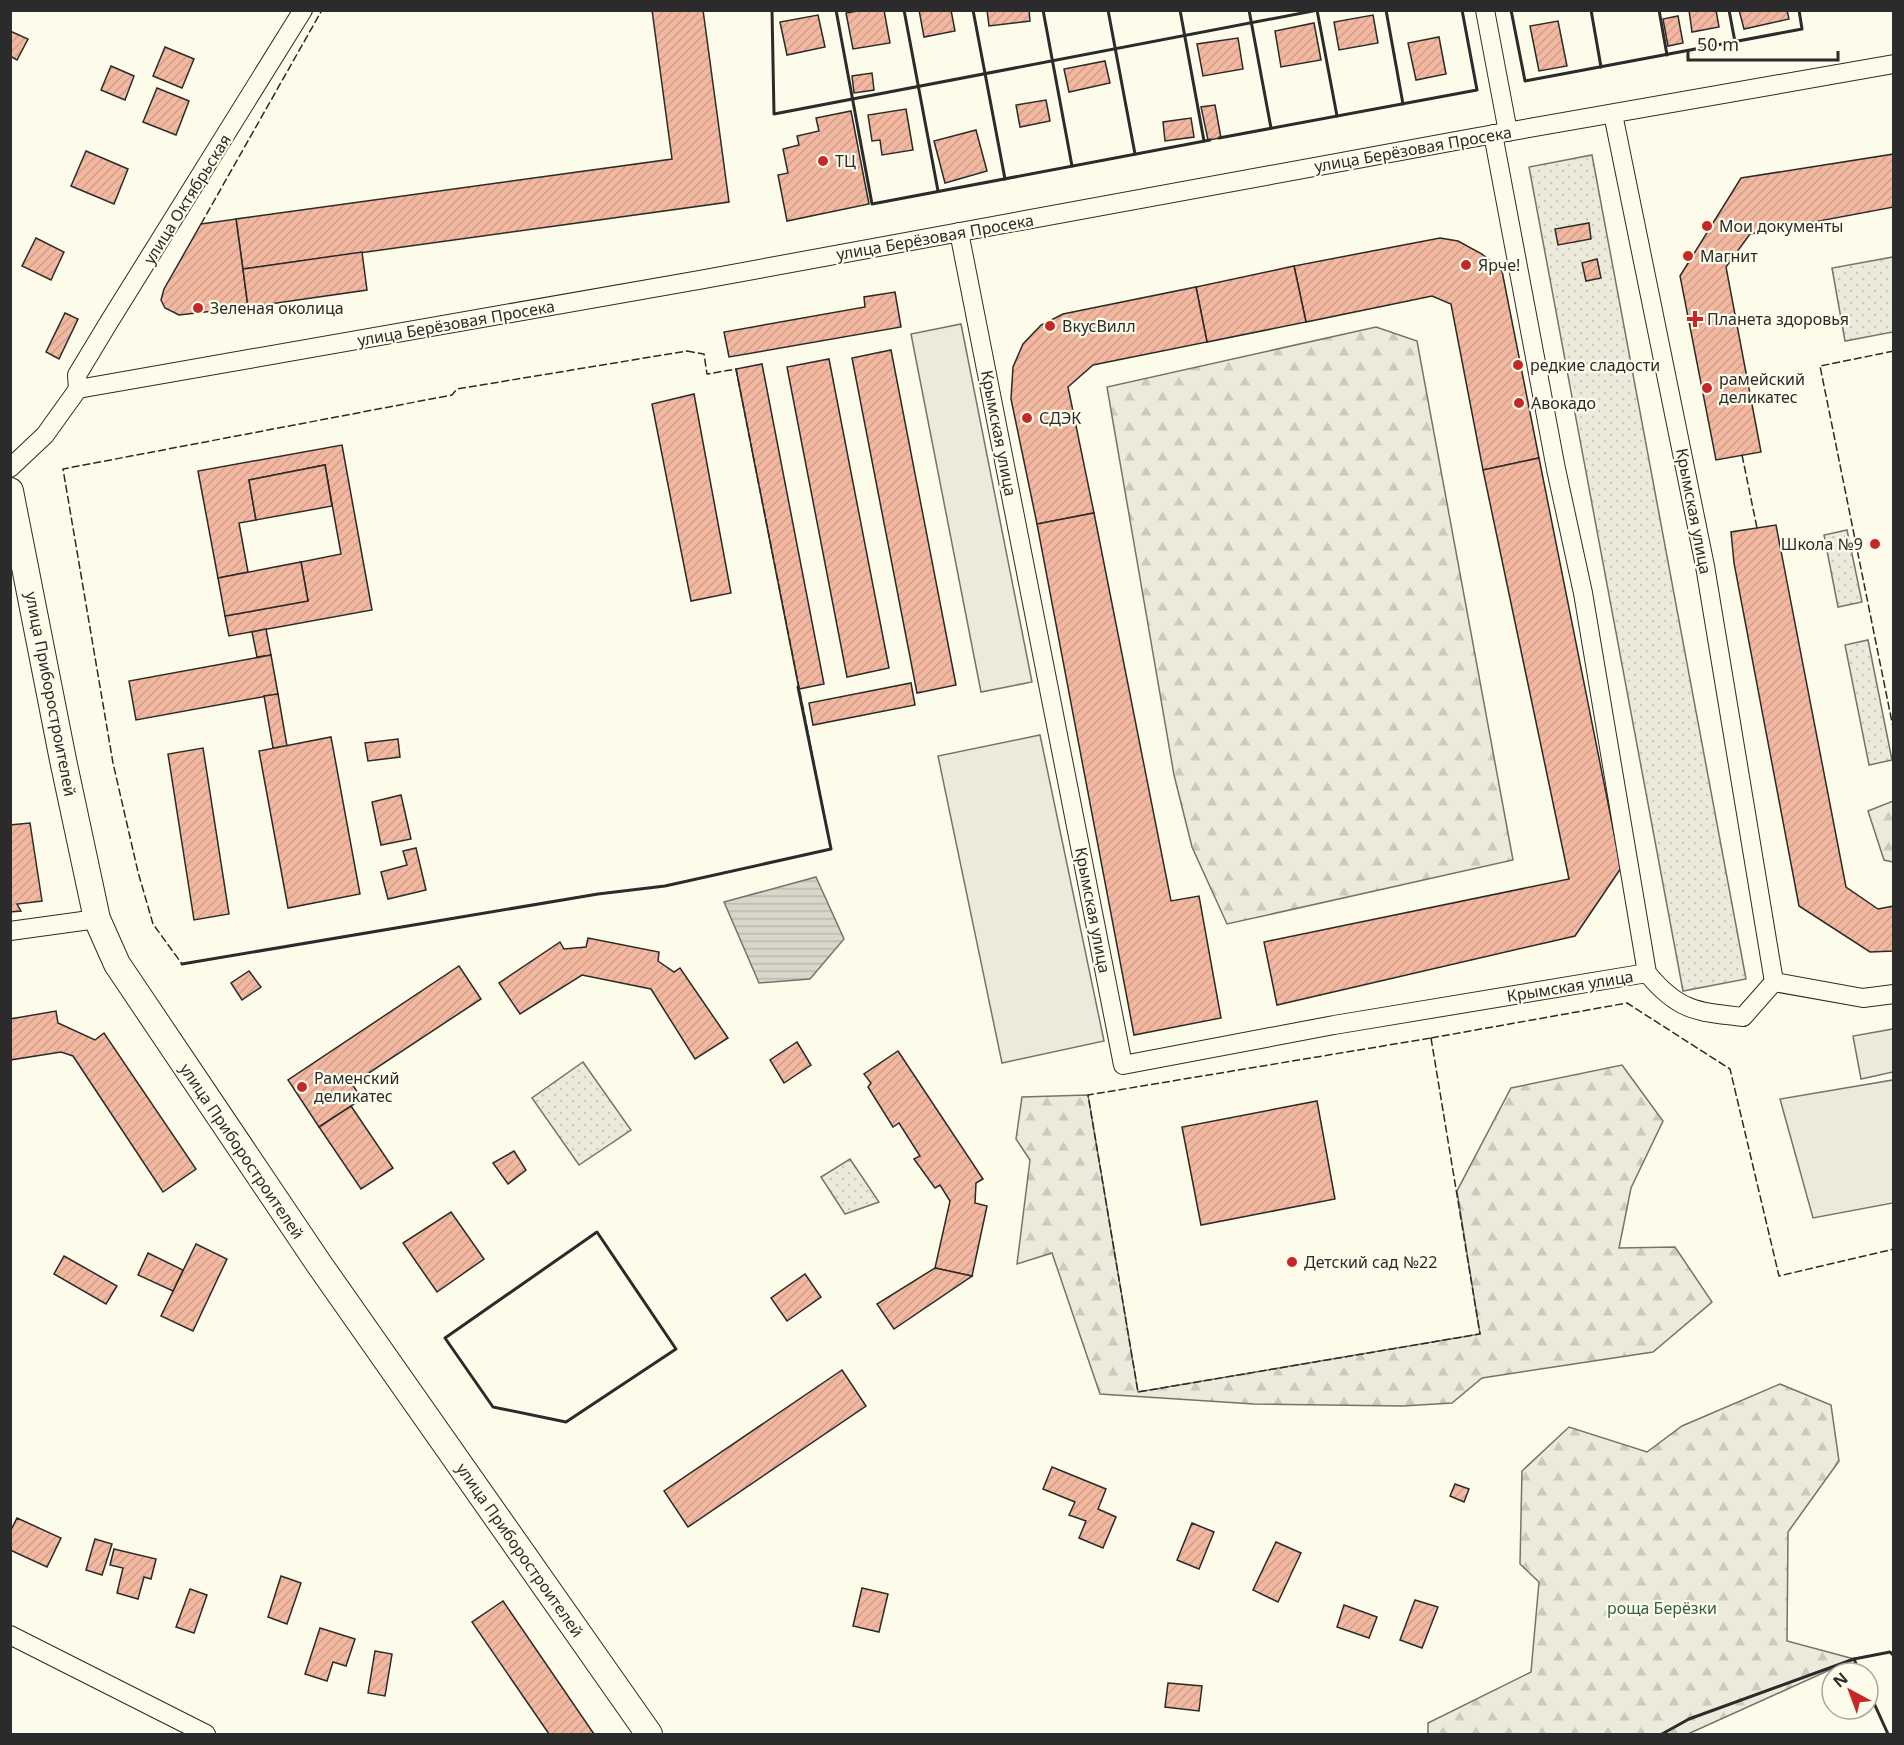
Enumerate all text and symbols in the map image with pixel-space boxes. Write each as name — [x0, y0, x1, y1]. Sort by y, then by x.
scale bar — [1688, 24, 1838, 62]
text: 50 m — [1697, 32, 1739, 56]
street label: улица Берёзовая Просека — [1313, 121, 1513, 177]
street label: улица Октябрьская — [138, 130, 236, 268]
place label: ТЦ — [835, 150, 856, 172]
marker: ТЦ — [816, 154, 830, 168]
street label: улица Берёзовая Просека — [835, 209, 1035, 265]
place label: Мои документы — [1719, 215, 1843, 237]
marker: Мои документы — [1700, 219, 1714, 233]
place label: Магнит — [1700, 245, 1758, 267]
marker: Магнит — [1681, 249, 1695, 263]
place label: Ярче! — [1478, 254, 1520, 276]
marker: Ярче! — [1459, 258, 1473, 272]
street label: улица Берёзовая Просека — [356, 295, 556, 351]
place label: Зеленая околица — [210, 297, 344, 319]
marker: Зеленая околица — [191, 301, 205, 315]
place label: Планета здоровья — [1707, 308, 1849, 330]
marker: Планета здоровья — [1688, 312, 1702, 326]
place label: ВкусВилл — [1062, 315, 1136, 337]
marker: ВкусВилл — [1043, 319, 1057, 333]
place label: редкие сладости — [1530, 354, 1660, 376]
marker: редкие сладости — [1511, 358, 1525, 372]
street label: Крымская улица — [976, 368, 1022, 498]
place label: рамейский деликатес — [1719, 368, 1805, 408]
marker: рамейский деликатес — [1700, 381, 1714, 395]
place label: Авокадо — [1531, 392, 1596, 414]
marker: Авокадо — [1512, 396, 1526, 410]
place label: СДЭК — [1039, 407, 1081, 429]
marker: СДЭК — [1020, 411, 1034, 425]
street label: Крымская улица — [1671, 446, 1717, 576]
place label: Школа №9 — [1781, 533, 1863, 555]
marker: Школа №9 — [1868, 537, 1882, 551]
street label: улица Приборостроителей — [20, 590, 82, 798]
street label: Крымская улица — [1070, 845, 1116, 975]
street label: Крымская улица — [1505, 965, 1635, 1007]
street label: улица Приборостроителей — [175, 1059, 309, 1243]
place label: Раменский деликатес — [314, 1067, 399, 1107]
marker: Раменский деликатес — [295, 1080, 309, 1094]
place label: Детский сад №22 — [1304, 1251, 1437, 1273]
marker: Детский сад №22 — [1285, 1255, 1299, 1269]
street label: улица Приборостроителей — [451, 1459, 589, 1641]
park label: роща Берёзки — [1607, 1597, 1717, 1619]
north arrow — [1820, 1661, 1880, 1721]
text: N — [1828, 1667, 1852, 1692]

